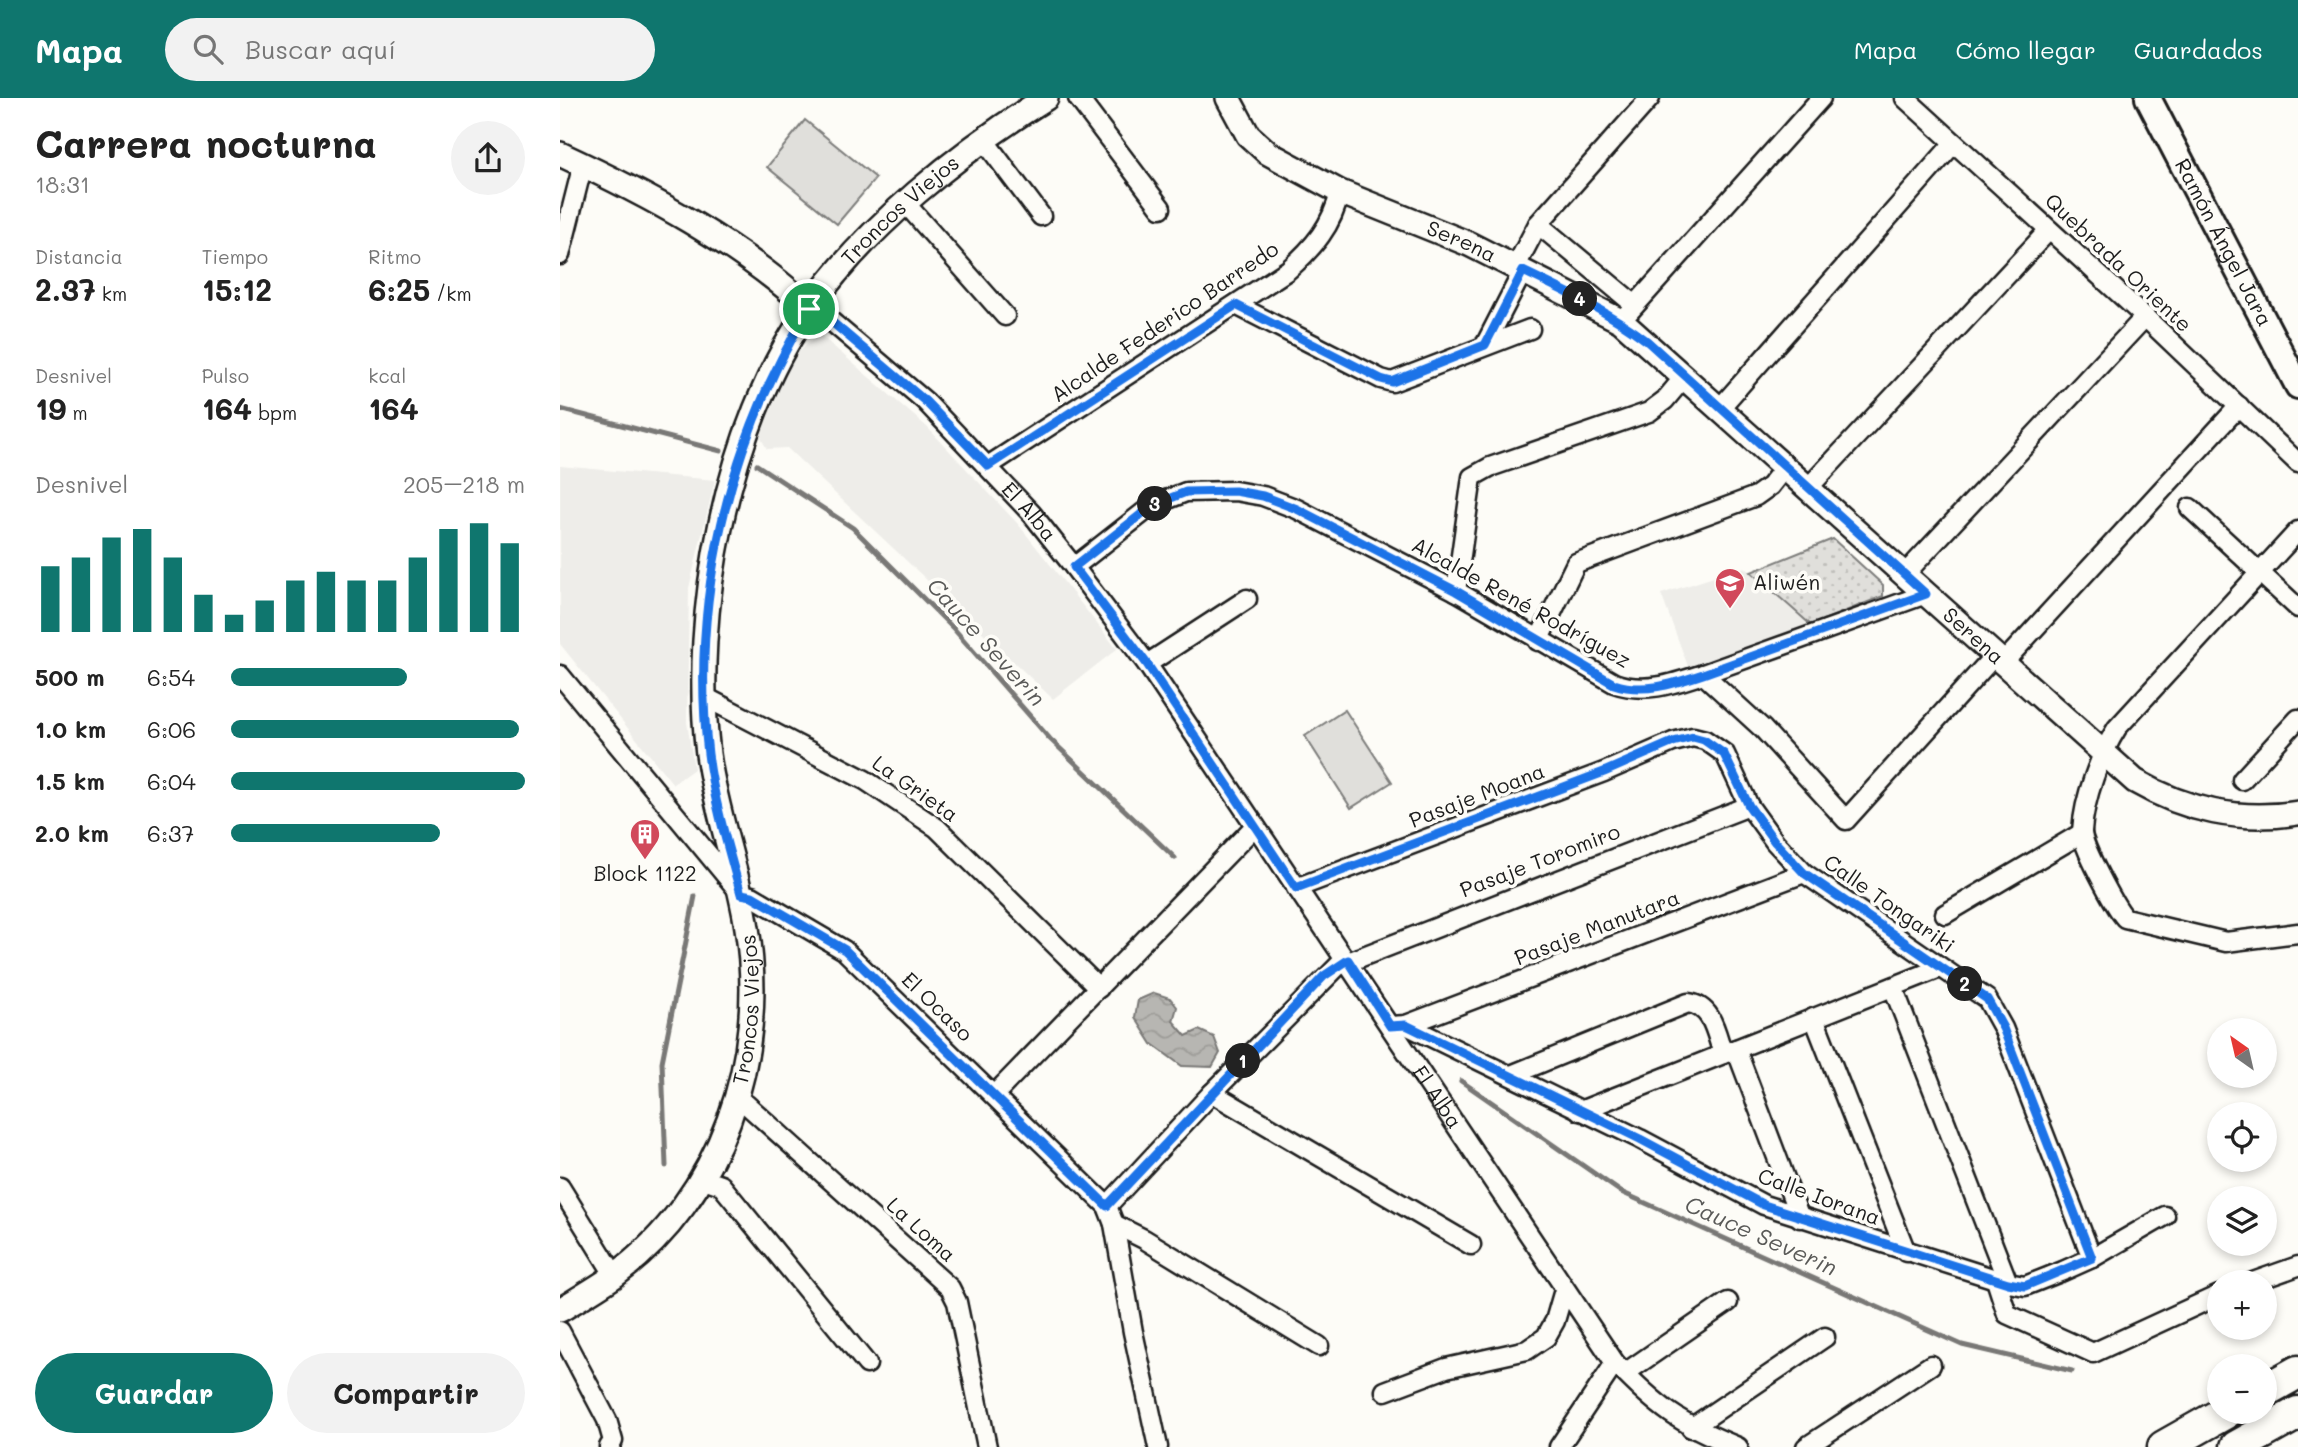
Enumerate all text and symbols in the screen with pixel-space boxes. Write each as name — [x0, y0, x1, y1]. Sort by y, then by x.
search box — [165, 18, 655, 81]
text: Mapa — [35, 28, 123, 71]
icon: search — [189, 30, 227, 68]
text: Buscar aquí — [245, 32, 396, 66]
text: Mapa — [1854, 34, 1918, 65]
text: Cómo llegar — [1956, 34, 2096, 65]
text: Guardados — [2134, 34, 2263, 65]
text: Carrera nocturna — [35, 118, 377, 168]
button: share — [451, 121, 525, 195]
street label: Troncos Viejos — [834, 148, 964, 270]
street label: Ramón Ángel Jara — [2170, 153, 2280, 331]
text: 18:31 — [35, 169, 90, 199]
street label: Quebrada Oriente — [2040, 187, 2198, 337]
street label: Serena — [1423, 213, 1501, 268]
street label: Alcalde Federico Barredo — [1045, 234, 1283, 407]
text: Distancia — [35, 244, 123, 269]
text: Tiempo — [202, 244, 268, 269]
text: Ritmo — [368, 244, 421, 269]
text: 2.37 — [35, 269, 96, 309]
text: 15:12 — [202, 269, 272, 309]
text: 6:25 — [368, 269, 430, 309]
pin — [779, 279, 839, 339]
text: km — [96, 281, 127, 306]
text: /km — [430, 281, 472, 306]
pin: 4 — [1562, 282, 1598, 316]
text: 4 — [1573, 286, 1586, 311]
icon: arrive — [790, 290, 828, 328]
text: Desnivel — [35, 363, 112, 388]
text: Pulso — [202, 363, 249, 388]
text: kcal — [368, 363, 406, 388]
text: 19 — [35, 388, 66, 428]
text: 164 — [202, 388, 252, 428]
text: 164 — [368, 388, 419, 428]
text: m — [66, 400, 88, 425]
text: bpm — [252, 400, 297, 425]
text: Desnivel — [35, 469, 128, 499]
text: 205–218 m — [403, 469, 525, 499]
street label: El Alba — [997, 475, 1063, 546]
pin: 3 — [1138, 486, 1172, 522]
text: 3 — [1149, 491, 1160, 516]
street label: Alcalde René Rodríguez — [1408, 530, 1636, 673]
school or university icon: Aliwén — [1713, 566, 1747, 610]
place label: Aliwén — [1753, 568, 1820, 595]
water label: Cauce Severin — [921, 571, 1053, 712]
street label: Serena — [1938, 601, 2010, 670]
text: 500 m — [35, 662, 105, 692]
text: 6:54 — [147, 662, 195, 692]
text: 1.0 km — [35, 714, 106, 744]
text: 6:06 — [147, 714, 196, 744]
street label: La Grieta — [868, 748, 964, 827]
street label: Pasaje Moana — [1405, 756, 1548, 833]
text: 1.5 km — [35, 766, 105, 796]
text: 6:04 — [147, 766, 196, 796]
building icon: Block 1122 — [628, 817, 662, 861]
street label: Pasaje Toromiro — [1456, 817, 1623, 903]
text: 2.0 km — [35, 818, 109, 848]
text: 6:37 — [147, 818, 194, 848]
street label: Calle Tongariki — [1819, 848, 1961, 958]
place label: Block 1122 — [593, 859, 697, 886]
street label: Pasaje Manutara — [1510, 883, 1683, 971]
street label: Troncos Viejos — [725, 933, 764, 1087]
street label: El Ocaso — [897, 965, 979, 1046]
pin: 2 — [1948, 966, 1982, 1001]
text: 2 — [1959, 971, 1970, 996]
north arrow — [2207, 1018, 2277, 1088]
map controls — [2207, 1018, 2277, 1424]
pin: 1 — [1226, 1044, 1260, 1079]
text: 1 — [1238, 1048, 1247, 1073]
street label: El Alba — [1407, 1060, 1469, 1133]
button: locate — [2207, 1102, 2277, 1172]
street label: Calle Iorana — [1755, 1161, 1884, 1230]
button: layers — [2207, 1186, 2277, 1256]
water label: Cauce Severin — [1681, 1188, 1842, 1282]
street label: La Loma — [882, 1191, 962, 1267]
button: + — [2207, 1270, 2277, 1340]
button: Guardar — [35, 1353, 273, 1433]
button: Compartir — [287, 1353, 525, 1433]
button: − — [2207, 1354, 2277, 1424]

